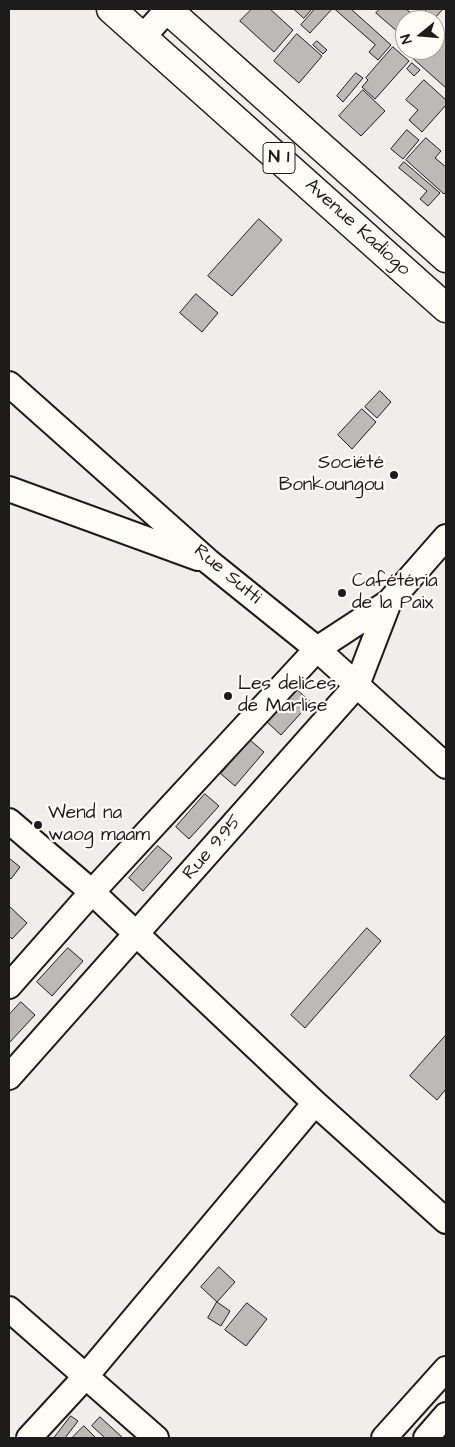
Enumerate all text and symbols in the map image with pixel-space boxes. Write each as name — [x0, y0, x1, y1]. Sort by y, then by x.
north arrow — [395, 10, 445, 60]
text: N — [396, 32, 417, 46]
road number: N 1 — [263, 142, 295, 174]
street label: Avenue Kadiogo — [299, 175, 415, 281]
place label: Société Bonkoungou — [279, 453, 384, 497]
marker: Société Bonkoungou — [388, 469, 400, 481]
street label: Rue Sutti — [189, 540, 265, 610]
place label: Cafétéria de la Paix — [352, 571, 438, 615]
marker: Cafétéria de la Paix — [336, 587, 348, 599]
place label: Les delices de Marlise — [238, 674, 336, 718]
marker: Les delices de Marlise — [222, 690, 234, 702]
place label: Wend na waog maam — [48, 803, 150, 847]
street label: Rue 9.95 — [179, 811, 247, 885]
marker: Wend na waog maam — [32, 819, 44, 831]

